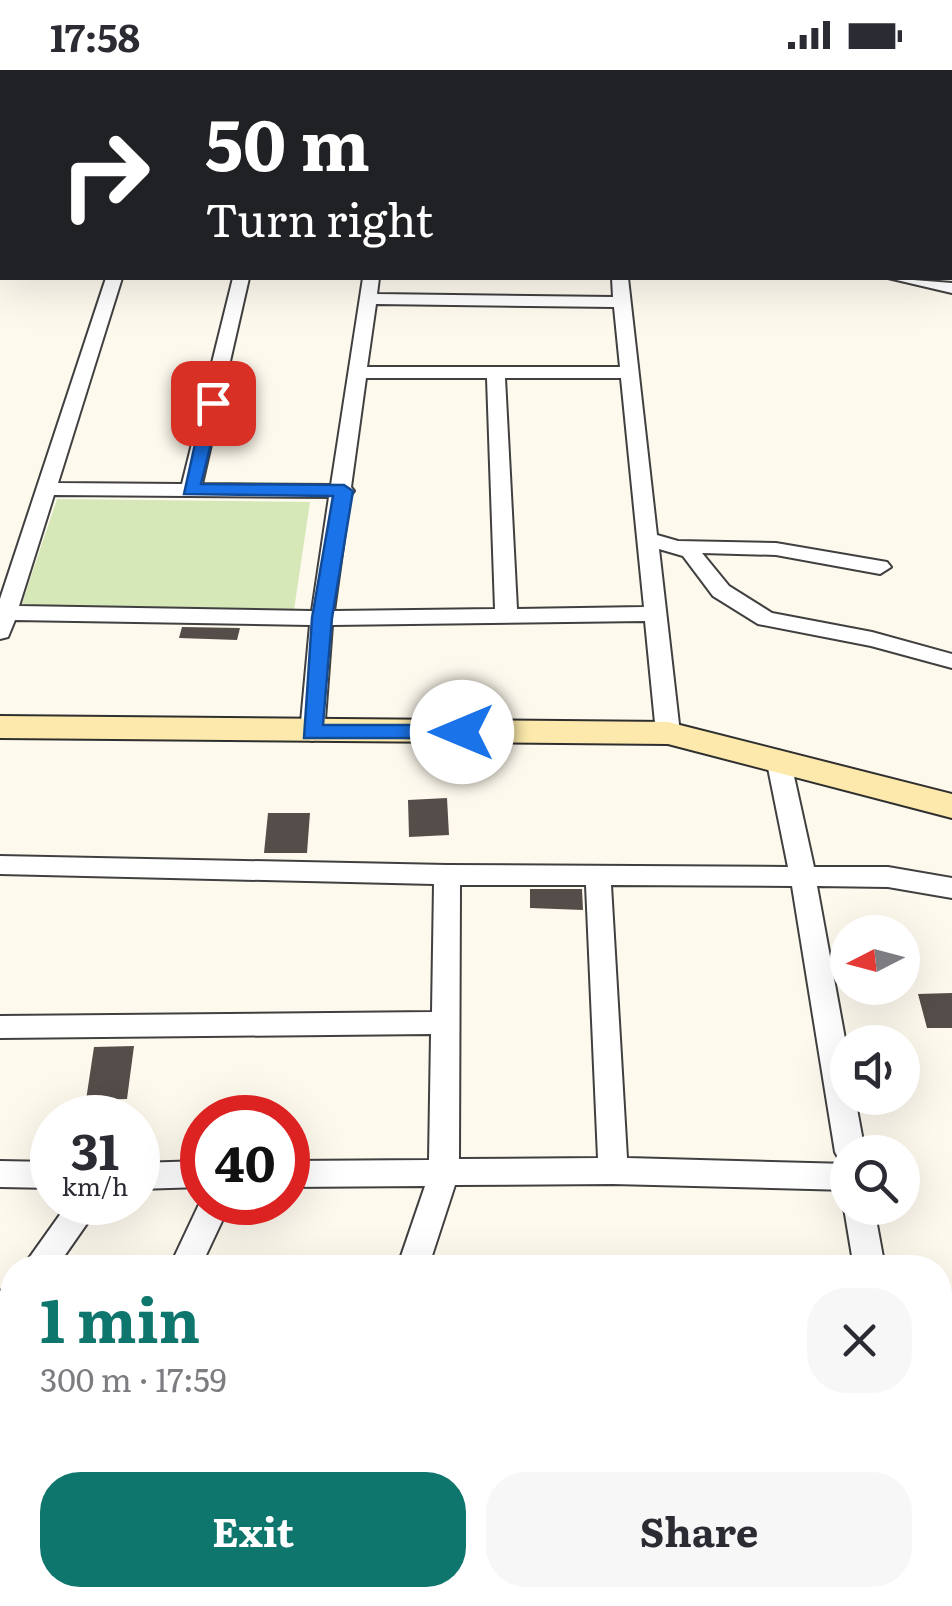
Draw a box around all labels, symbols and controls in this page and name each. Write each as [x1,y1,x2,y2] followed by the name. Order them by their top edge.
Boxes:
[50,7,140,64] text: 17:58
[205,89,370,193] text: 50 m
[40,110,170,240] icon: right
[205,184,433,251] text: Turn right
[171,361,256,446] pin
[186,376,241,431] icon: arrive
[410,680,514,784] position arrow
[830,915,920,1005] north arrow
[830,915,920,1225] map controls
[830,1025,920,1115] button: sound
[180,1095,310,1225] speed limit sign: 40
[71,1111,119,1185] text: 31
[830,1135,920,1225] button: search
[62,1167,128,1204] text: km/h
[40,1272,200,1361] text: 1 min
[807,1288,912,1393] button: close
[40,1354,227,1402] text: 300 m · 17:59
[40,1472,466,1587] button: Exit
[486,1472,912,1587] button: Share

